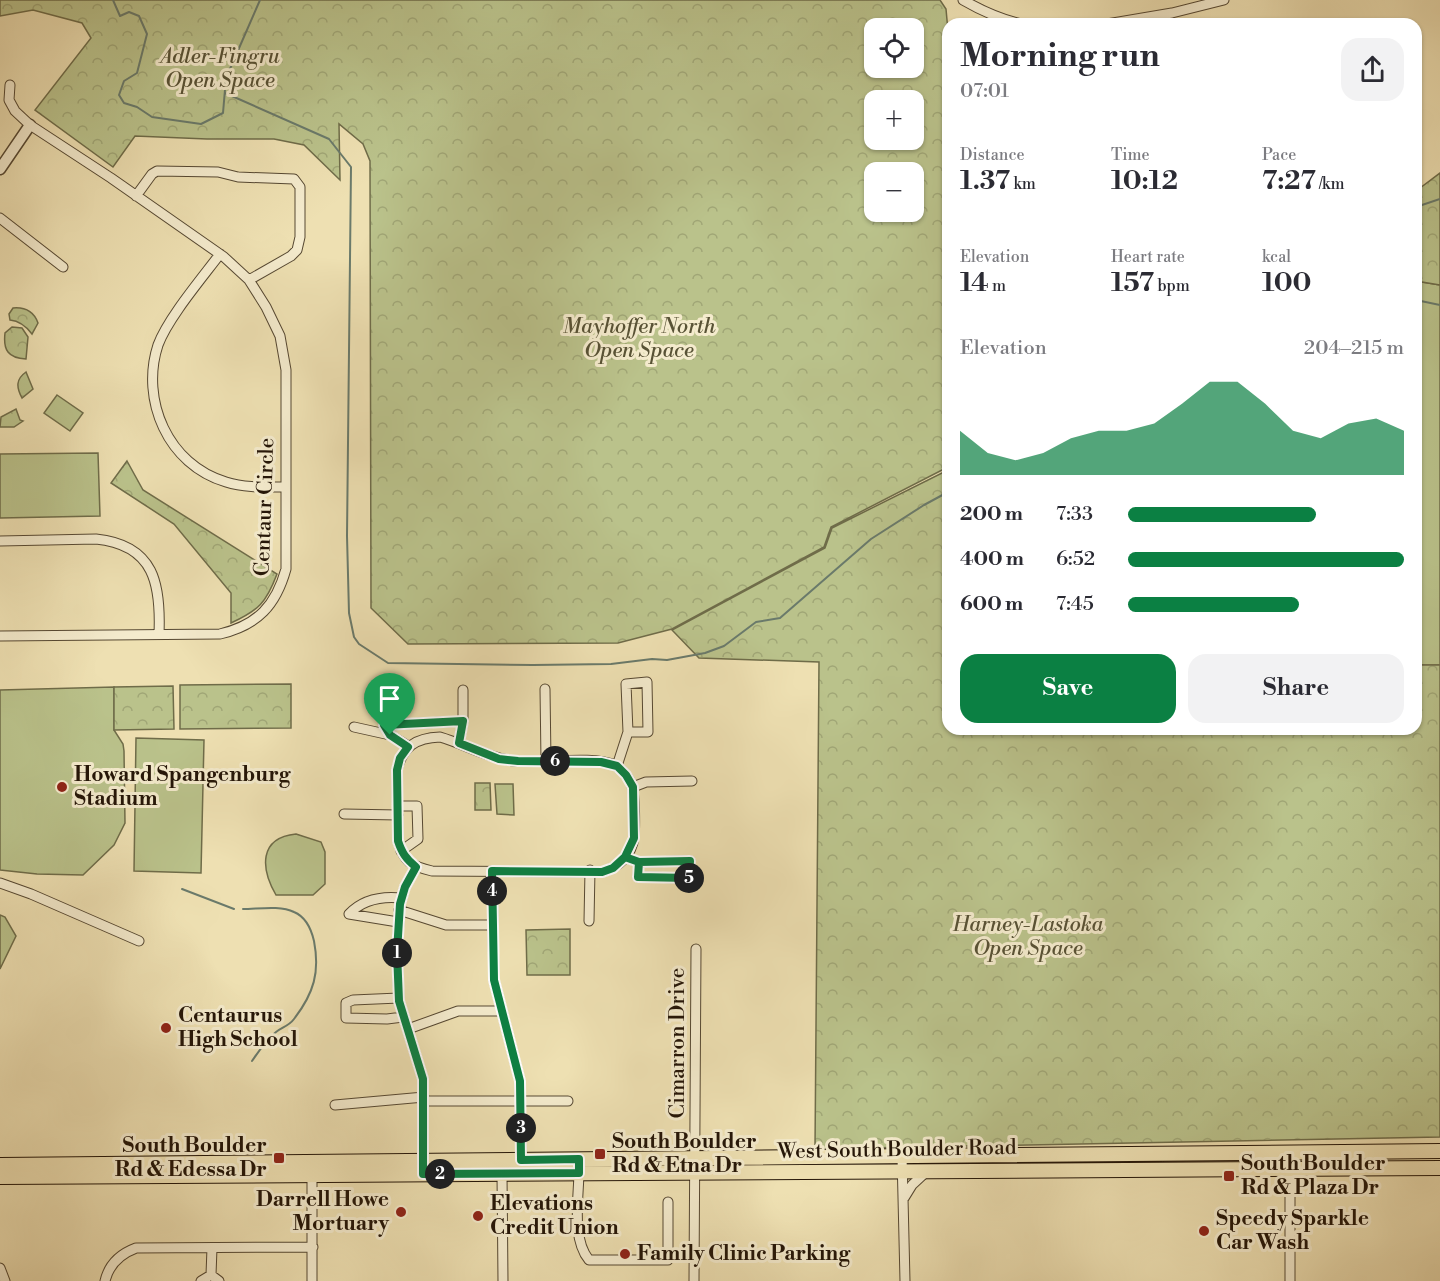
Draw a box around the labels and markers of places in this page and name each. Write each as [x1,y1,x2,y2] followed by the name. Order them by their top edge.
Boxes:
[364,673,415,735] pin
[540,746,570,776] pin: 6
[74,762,292,812] place label: Howard Spangenburg Stadium
[55,780,69,794] marker: Howard Spangenburg Stadium
[674,863,704,893] pin: 5
[477,876,507,906] pin: 4
[382,938,412,968] pin: 1
[178,1003,298,1053] place label: Centaurus High School
[159,1021,173,1035] marker: Centaurus High School
[506,1113,536,1143] pin: 3
[612,1129,757,1179] place label: South Boulder Rd & Etna Dr
[115,1133,267,1183] place label: South Boulder Rd & Edessa Dr
[593,1147,607,1161] marker: South Boulder Rd & Etna Dr
[272,1151,286,1165] marker: South Boulder Rd & Edessa Dr
[1241,1151,1386,1201] place label: South Boulder Rd & Plaza Dr
[425,1159,455,1189] pin: 2
[1222,1169,1236,1183] marker: South Boulder Rd & Plaza Dr
[256,1187,389,1237] place label: Darrell Howe Mortuary
[490,1191,619,1241] place label: Elevations Credit Union
[394,1205,408,1219] marker: Darrell Howe Mortuary
[1216,1206,1369,1256] place label: Speedy Sparkle Car Wash
[471,1209,485,1223] marker: Elevations Credit Union
[1197,1224,1211,1238] marker: Speedy Sparkle Car Wash
[637,1241,851,1267] place label: Family Clinic Parking
[618,1247,632,1261] marker: Family Clinic Parking

